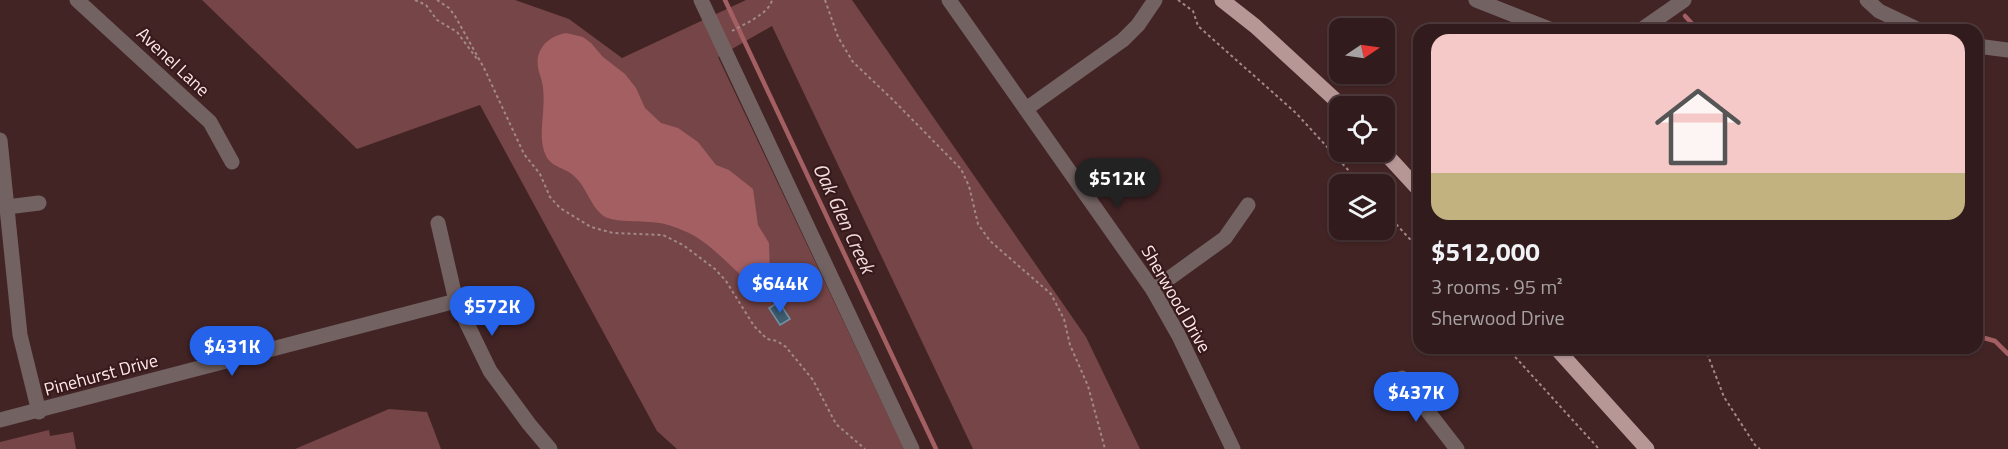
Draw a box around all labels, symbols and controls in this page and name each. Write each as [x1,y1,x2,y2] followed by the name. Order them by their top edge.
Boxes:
[1329,18,1395,84] north arrow
[1329,18,1395,240] map controls
[131,21,216,103] street label: Avenel Lane
[1644,73,1752,181] icon: home
[1329,96,1395,162] button: locate
[805,157,884,280] water label: Oak Glen Creek
[1075,158,1159,209] pin: $512K
[1089,162,1145,193] text: $512K
[1329,174,1395,240] button: layers
[1431,232,1540,271] text: $512,000
[1135,240,1218,358] street label: Sherwood Drive
[738,263,822,314] pin: $644K
[752,267,808,298] text: $644K
[1431,271,1563,302] text: 3 rooms · 95 m²
[450,286,534,337] pin: $572K
[464,290,520,321] text: $572K
[1431,302,1565,333] text: Sherwood Drive
[190,326,274,377] pin: $431K
[204,330,260,361] text: $431K
[41,346,161,403] street label: Pinehurst Drive
[1374,372,1458,423] pin: $437K
[1388,376,1444,407] text: $437K

